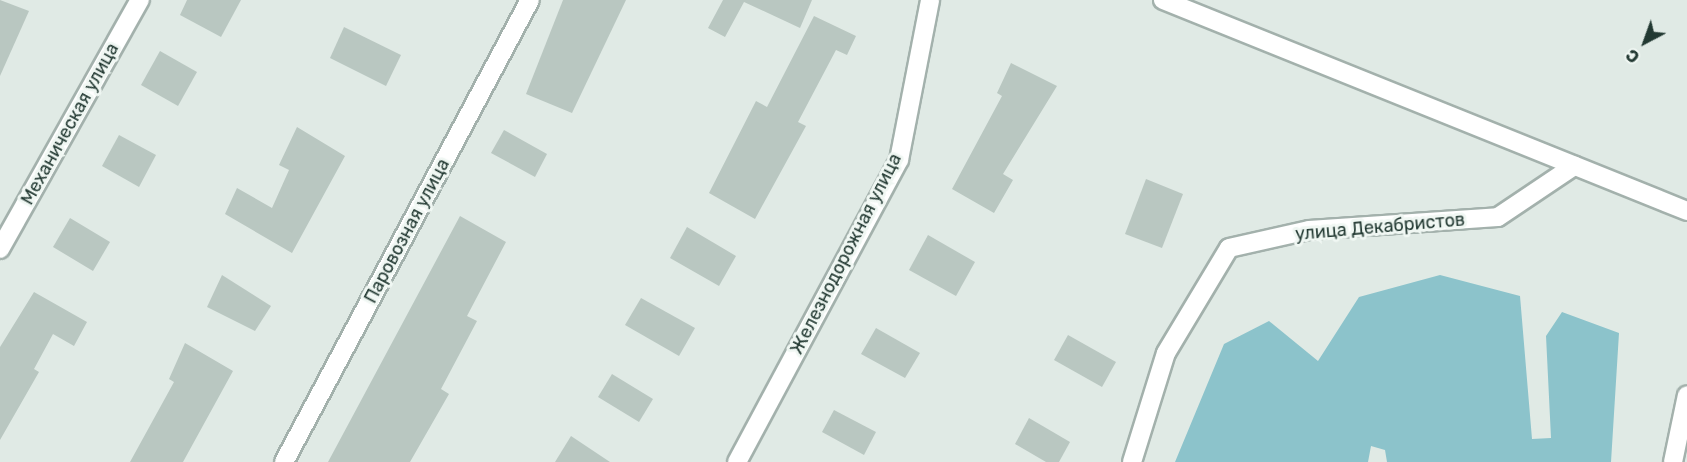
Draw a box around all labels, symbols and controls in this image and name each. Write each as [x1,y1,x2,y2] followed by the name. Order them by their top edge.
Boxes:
[1615,12,1675,72] north arrow
[17,39,123,209] street label: Механическая улица
[1622,45,1643,67] text: С
[786,150,906,358] street label: Железнодорожная улица
[360,155,454,307] street label: Паровозная улица
[1294,209,1466,245] street label: улица Декабристов

